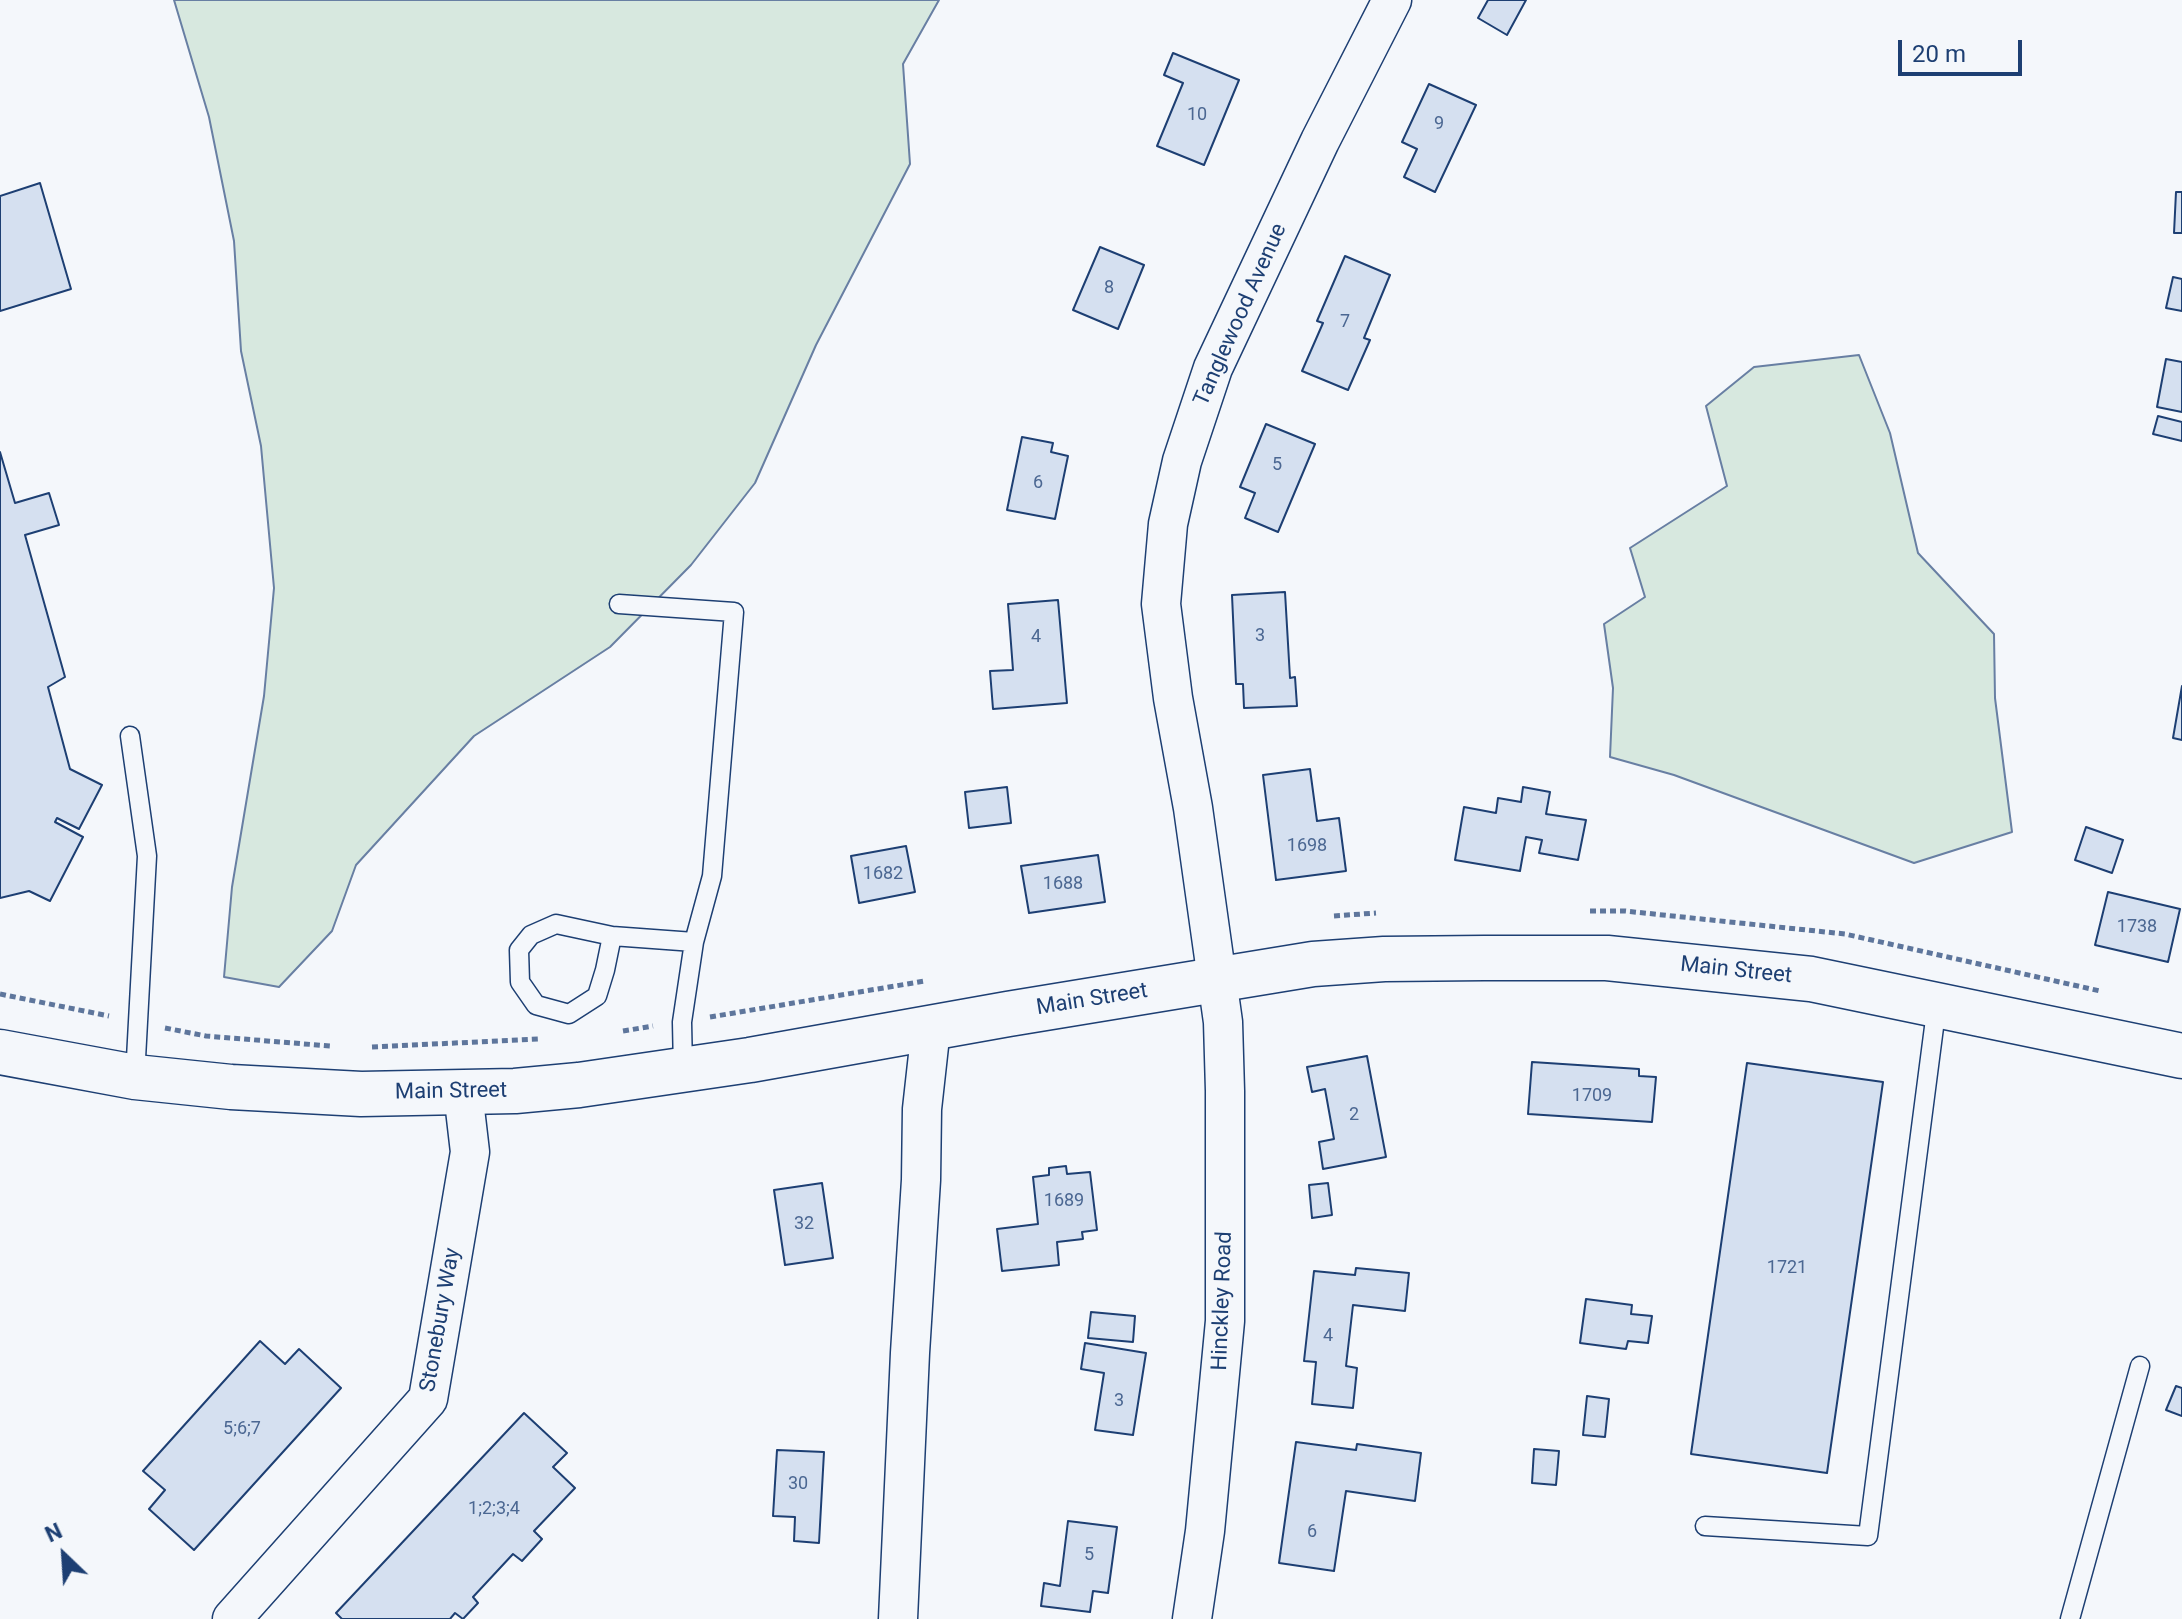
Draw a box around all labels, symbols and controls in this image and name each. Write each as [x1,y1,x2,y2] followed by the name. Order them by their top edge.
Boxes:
[1902,24,2026,74] scale bar
[1912,40,1966,68] text: 20 m
[1187,104,1207,126] house number: 10
[1434,113,1444,135] house number: 9
[1189,220,1293,410] street label: Tanglewood Avenue
[1104,277,1114,299] house number: 8
[1340,311,1350,333] house number: 7
[1272,454,1282,476] house number: 5
[1033,472,1043,494] house number: 6
[1255,625,1265,647] house number: 3
[1031,626,1041,648] house number: 4
[1287,835,1327,857] house number: 1698
[863,863,903,885] house number: 1682
[1043,873,1083,895] house number: 1688
[2117,916,2157,938] house number: 1738
[1679,952,1793,990] street label: Main Street
[1035,978,1149,1022] street label: Main Street
[395,1078,507,1106] street label: Main Street
[1572,1085,1612,1107] house number: 1709
[1349,1104,1359,1126] house number: 2
[1044,1190,1084,1212] house number: 1689
[794,1213,814,1235] house number: 32
[1207,1231,1239,1371] street label: Hinckley Road
[415,1246,467,1394] street label: Stonebury Way
[1767,1257,1807,1279] house number: 1721
[1323,1325,1333,1347] house number: 4
[1114,1390,1124,1412] house number: 3
[223,1418,261,1440] house number: 5;6;7
[788,1473,808,1495] house number: 30
[468,1498,520,1520] house number: 1;2;3;4
[24,1515,104,1595] north arrow
[41,1518,66,1547] text: N
[1307,1521,1317,1543] house number: 6
[1084,1544,1094,1566] house number: 5

